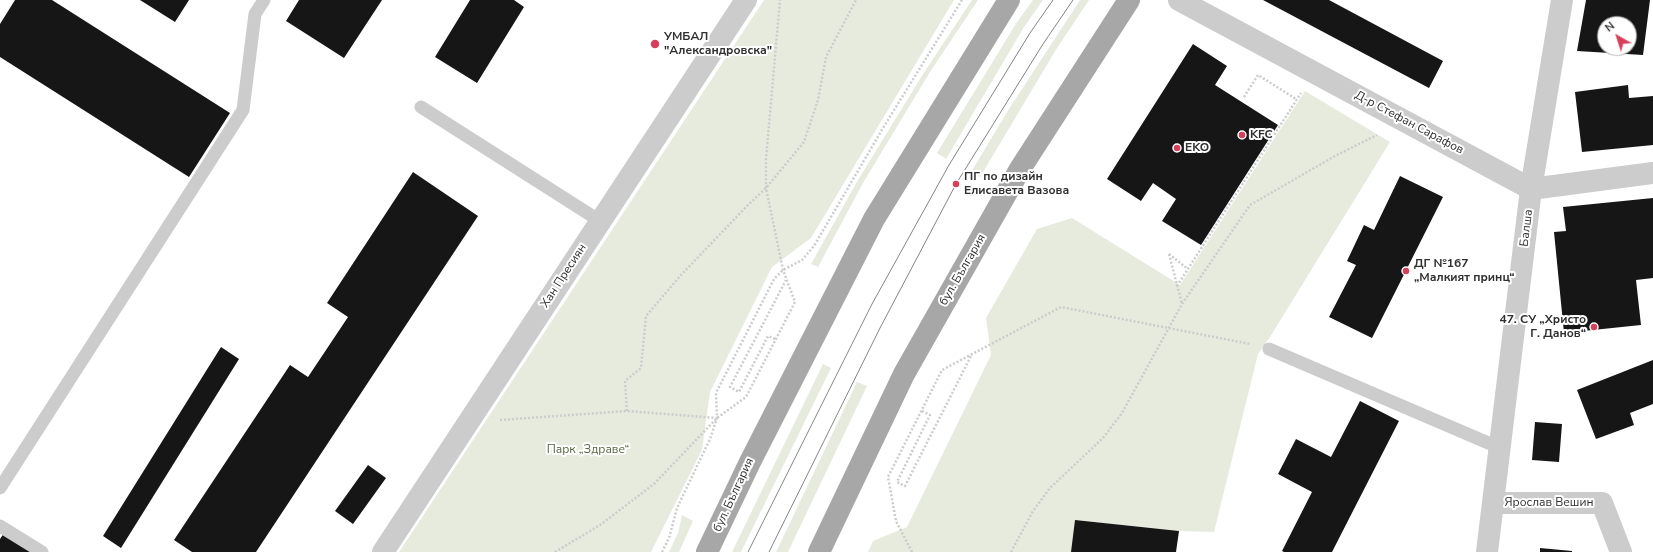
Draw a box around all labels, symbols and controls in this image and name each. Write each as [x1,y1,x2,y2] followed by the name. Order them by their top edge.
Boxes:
[1597,16,1637,56] north arrow
[1602,19,1618,35] text: N
[664,30,772,58] place label: УМБАЛ "Александровска"
[649,38,661,50] marker: УМБАЛ "Александровска"
[1352,88,1466,158] street label: Д-р Стефан Сарафов
[1250,128,1273,142] place label: KFC
[1237,130,1247,140] marker: KFC
[1185,141,1209,155] place label: EKO
[1172,143,1182,153] marker: EKO
[964,170,1069,198] place label: ПГ по дизайн Елисавета Вазова
[951,179,961,189] marker: ПГ по дизайн Елисавета Вазова
[1518,209,1536,247] street label: Балша
[937,232,989,308] street label: бул. България
[538,241,590,311] street label: Хан Пресиян
[1414,257,1515,285] place label: ДГ №167 „Малкият принц“
[1401,266,1411,276] marker: ДГ №167 „Малкият принц“
[1499,313,1586,341] place label: 47. СУ „Христо Г. Данов“
[1589,322,1599,332] marker: 47. СУ „Христо Г. Данов“
[547,443,629,457] park label: Парк „Здраве“
[711,456,757,534] street label: бул. България
[1505,496,1593,510] street label: Ярослав Вешин

